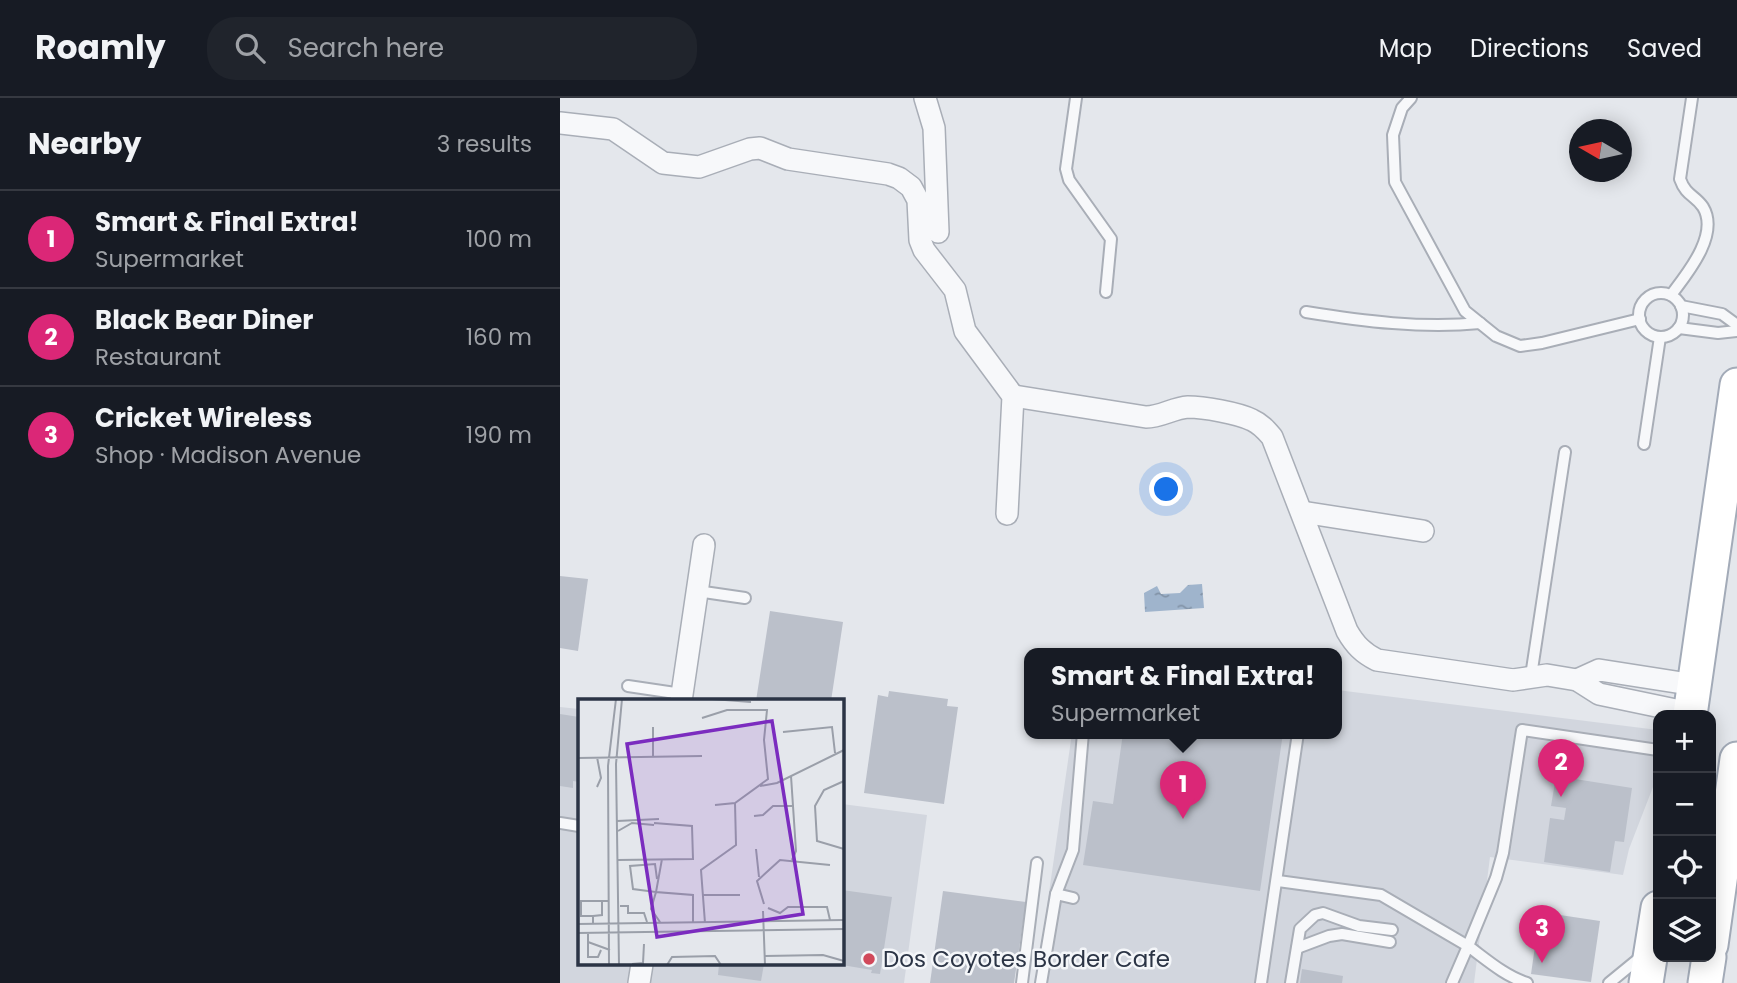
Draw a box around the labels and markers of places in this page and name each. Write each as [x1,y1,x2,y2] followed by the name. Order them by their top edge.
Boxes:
[1538,739,1584,797] pin: 2
[1160,761,1206,819] pin: 1
[1519,905,1565,963] pin: 3
[883,943,1170,975] place label: Dos Coyotes Border Cafe
[861,951,877,967] marker: Dos Coyotes Border Cafe

